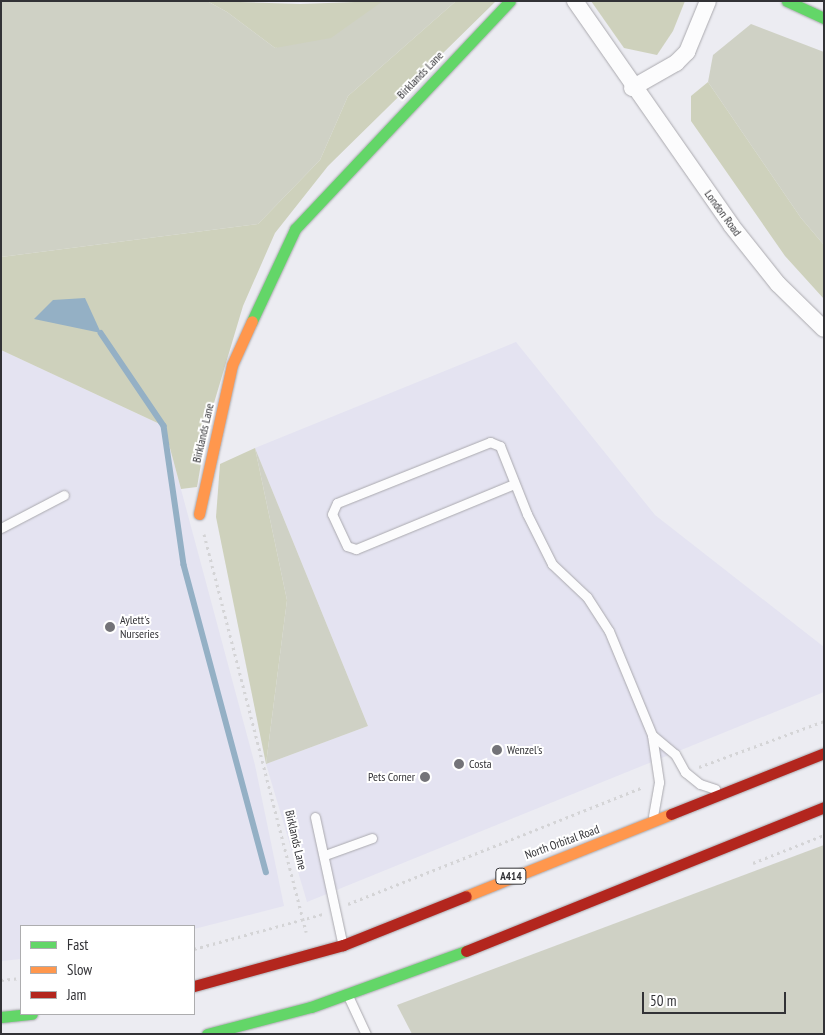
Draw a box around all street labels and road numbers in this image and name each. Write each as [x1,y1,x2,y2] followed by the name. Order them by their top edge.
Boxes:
[394,48,446,102] street label: Birklands Lane
[701,187,745,239] street label: London Road
[189,402,217,464] street label: Birklands Lane
[282,809,310,871] street label: Birklands Lane
[523,822,601,862] street label: North Orbital Road
[495,868,527,884] road number: A414

